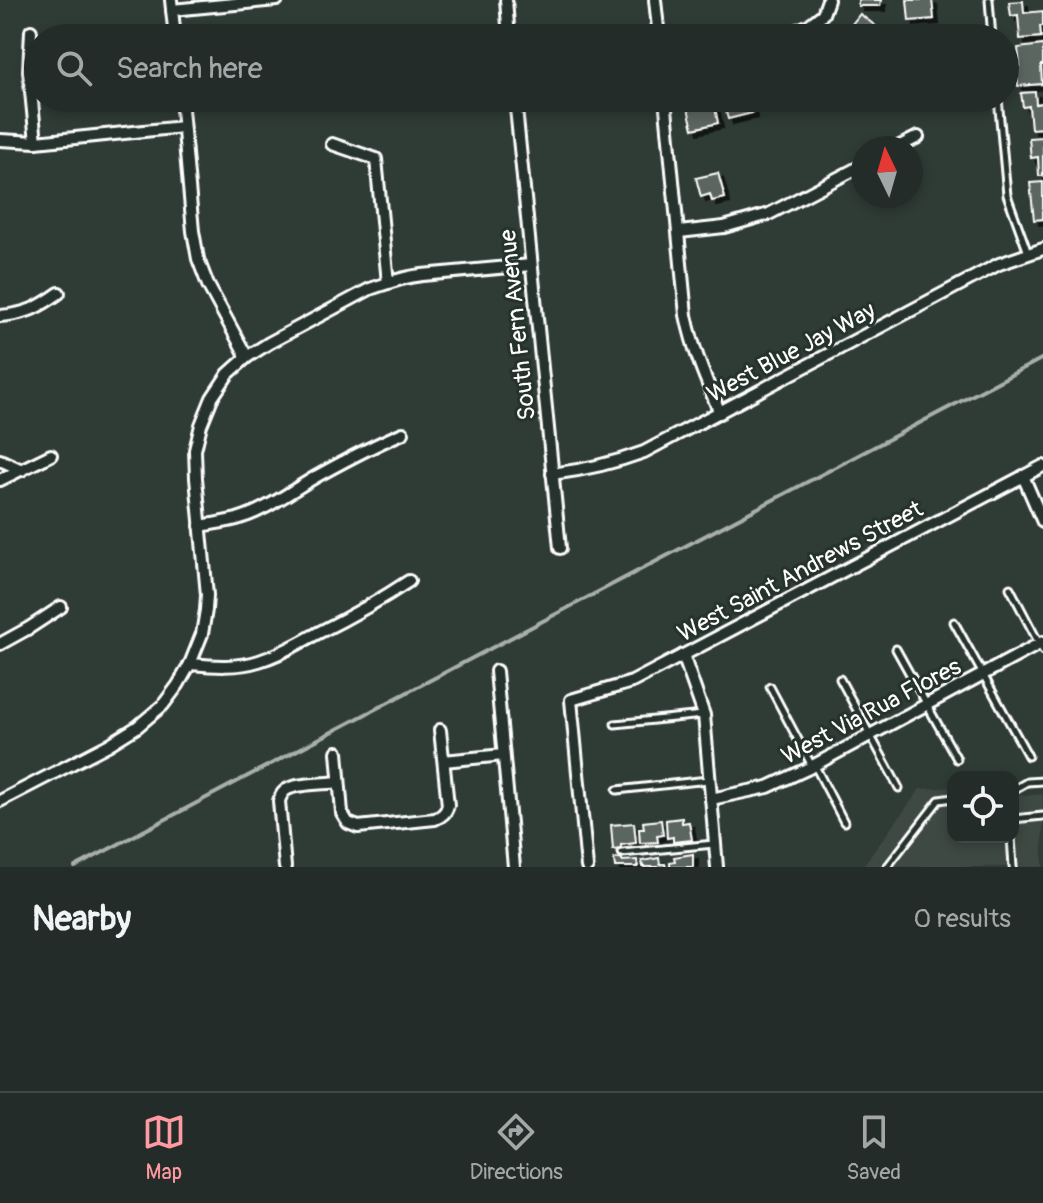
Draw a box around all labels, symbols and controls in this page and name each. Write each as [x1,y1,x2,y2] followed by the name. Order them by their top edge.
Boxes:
[24,24,1019,112] search box
[52,46,96,90] icon: search
[116,50,263,87] text: Search here
[851,136,923,208] north arrow
[493,228,542,422] street label: South Fern Avenue
[702,296,880,409] street label: West Blue Jay Way
[673,494,928,648] street label: West Saint Andrews Street
[777,652,966,771] street label: West Via Rua Flores
[947,771,1019,843] map controls
[947,771,1019,843] button: locate
[32,898,131,941] text: Nearby
[914,903,1011,935] text: 0 results
[142,1110,186,1186] tab: Map
[470,1110,563,1186] tab: Directions
[847,1110,901,1186] tab: Saved

